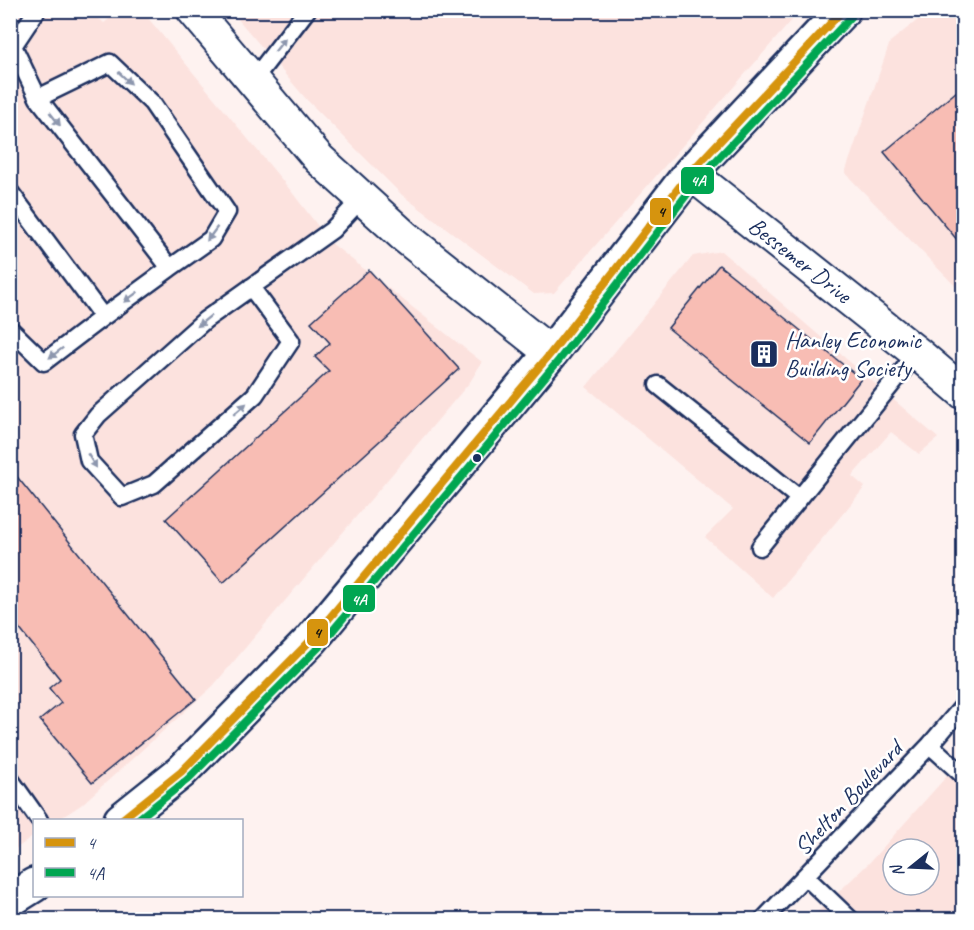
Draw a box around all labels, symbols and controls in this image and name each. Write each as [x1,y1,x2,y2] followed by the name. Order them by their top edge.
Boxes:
[274,37,286,52] one-way arrow
[118,71,133,85] one-way arrow
[48,111,60,126] one-way arrow
[680,166,715,195] line badge: 4A
[690,171,708,191] text: 4A
[649,197,672,226] line badge: 4
[657,202,666,222] text: 4
[742,210,859,311] street label: Bessemer Drive
[207,226,219,241] one-way arrow
[123,291,139,303] one-way arrow
[196,315,212,328] one-way arrow
[785,325,923,383] place label: Hanley Economic Building Society
[748,338,780,370] building icon: Hanley Economic Building Society
[48,347,64,359] one-way arrow
[232,402,247,416] one-way arrow
[471,452,483,464] unlabelled marker
[87,453,98,469] one-way arrow
[342,584,376,613] line badge: 4A
[351,590,369,610] text: 4A
[306,618,329,647] line badge: 4
[313,623,322,643] text: 4
[787,732,911,862] street label: Shelton Boulevard
[33,819,243,897] legend
[87,832,97,854] text: 4
[881,837,941,897] north arrow
[886,861,909,879] text: N
[87,862,105,884] text: 4A

